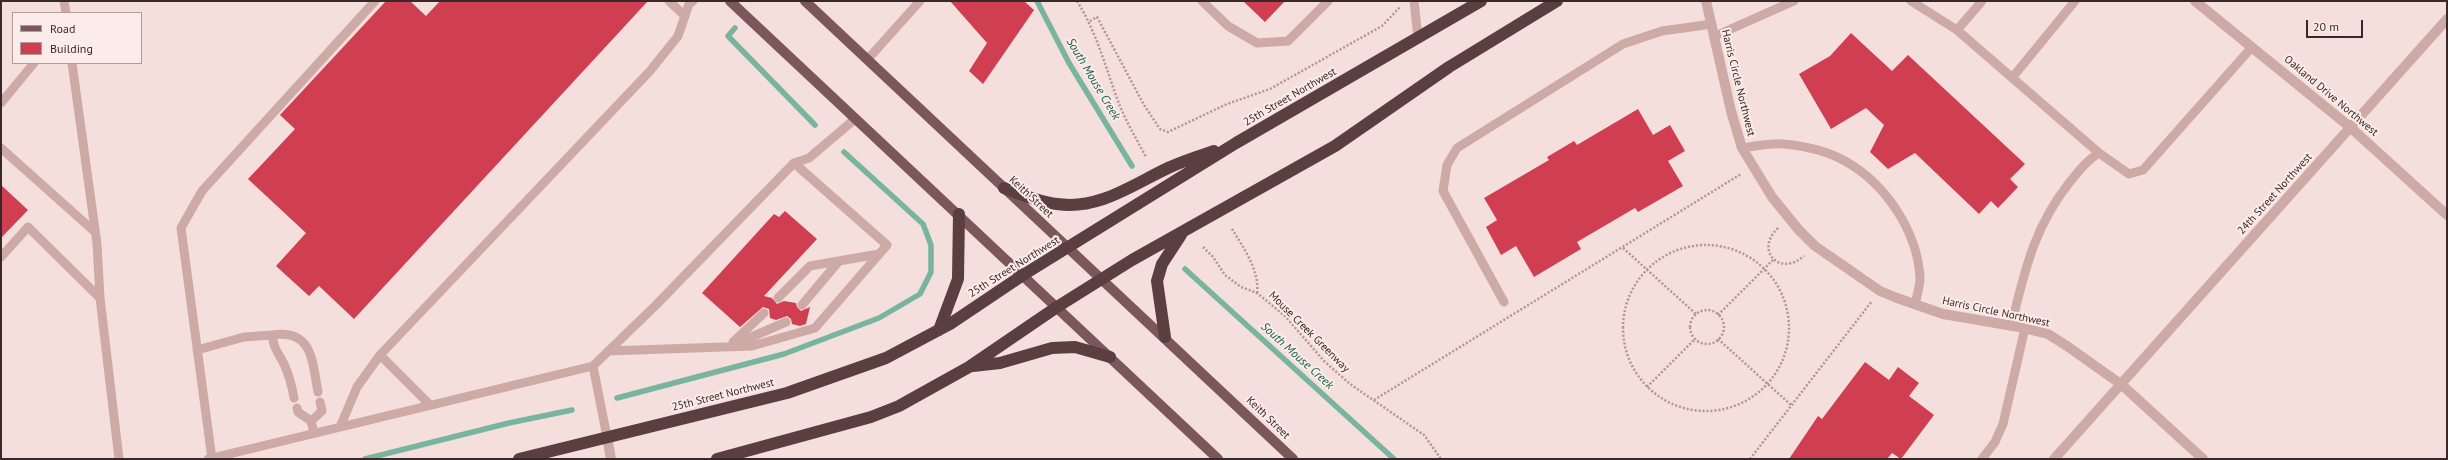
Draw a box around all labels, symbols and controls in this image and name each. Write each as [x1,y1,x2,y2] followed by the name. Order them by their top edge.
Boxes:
[12,12,142,64] legend
[2308,12,2365,38] scale bar
[2313,19,2339,34] text: 20 m
[50,21,75,36] text: Road
[1718,28,1758,138] street label: Harris Circle Northwest
[1063,36,1123,122] water label: South Mouse Creek
[50,41,93,56] text: Building
[2281,53,2381,139] street label: Oakland Drive Northwest
[1241,65,1339,129] street label: 25th Street Northwest
[2235,151,2315,237] street label: 24th Street Northwest
[1006,173,1056,221] street label: Keith Street
[966,234,1062,300] street label: 25th Street Northwest
[1266,289,1352,375] street label: Mouse Creek Greenway
[1941,294,2051,330] street label: Harris Circle Northwest
[1258,320,1336,392] water label: South Mouse Creek
[671,376,775,414] street label: 25th Street Northwest
[1243,394,1293,442] street label: Keith Street

